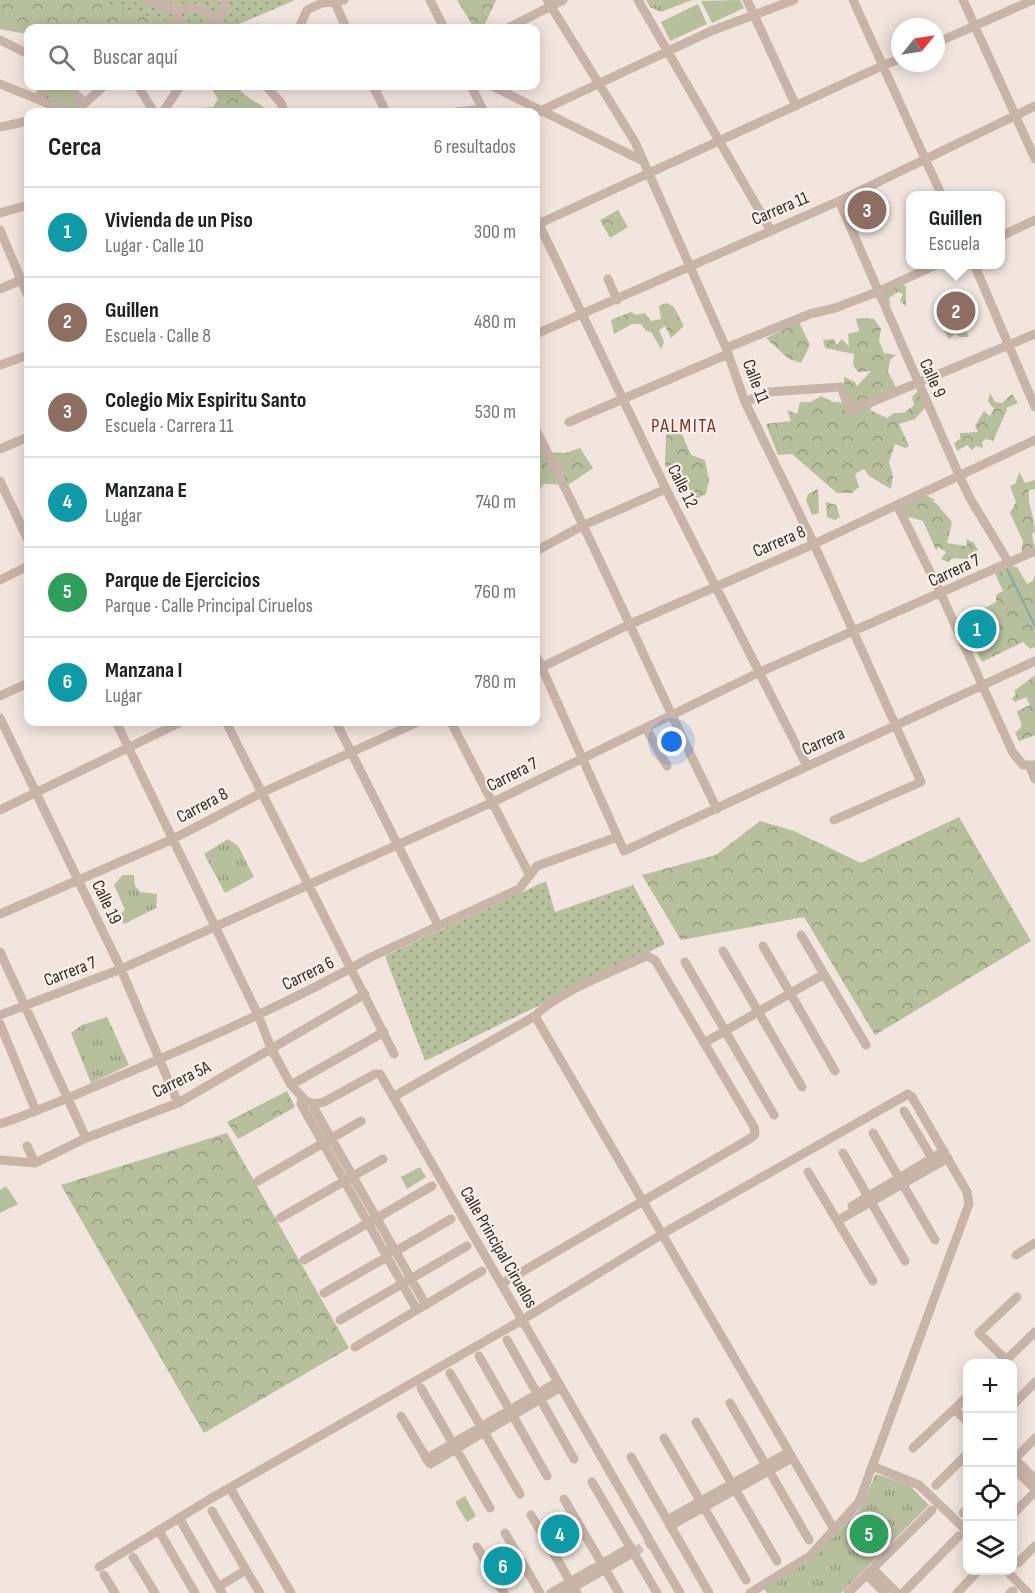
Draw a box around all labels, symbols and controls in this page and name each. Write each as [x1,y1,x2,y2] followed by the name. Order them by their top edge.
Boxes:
[891,18,945,72] north arrow
[24,24,540,90] search box
[45,41,78,74] icon: search
[93,44,178,71] text: Buscar aquí
[48,132,101,163] text: Cerca
[434,135,516,159] text: 6 resultados
[749,187,813,230] street label: Carrera 11
[848,188,886,232] pin: 3
[906,191,1005,269] popup
[929,205,982,232] text: Guillen
[105,207,253,234] text: Vivienda de un Piso
[64,220,71,244] text: 1
[474,220,516,244] text: 300 m
[929,232,980,256] text: Escuela
[105,234,204,258] text: Lugar · Calle 10
[936,288,976,334] pin: 2
[105,297,159,324] text: Guillen
[63,310,72,334] text: 2
[474,310,516,334] text: 480 m
[105,324,211,348] text: Escuela · Calle 8
[915,356,950,401] street label: Calle 9
[738,357,774,406] street label: Calle 11
[105,387,306,414] text: Colegio Mix Espiritu Santo
[63,400,72,424] text: 3
[475,400,516,424] text: 530 m
[105,414,233,438] text: Escuela · Carrera 11
[651,414,717,438] district label: PALMITA
[663,461,702,512] street label: Calle 12
[105,477,187,504] text: Manzana E
[63,490,72,514] text: 4
[476,490,516,514] text: 740 m
[105,504,142,528] text: Lugar
[750,521,809,562] street label: Carrera 8
[925,549,984,591] street label: Carrera 7
[105,567,260,594] text: Parque de Ejercicios
[63,580,72,604] text: 5
[474,580,516,604] text: 760 m
[105,594,313,618] text: Parque · Calle Principal Ciruelos
[958,606,996,652] pin: 1
[105,657,182,684] text: Manzana I
[63,670,72,694] text: 6
[474,670,516,694] text: 780 m
[105,684,142,708] text: Lugar
[799,723,848,760] street label: Carrera
[657,727,686,756] your location
[483,752,542,796] street label: Carrera 7
[173,783,232,828] street label: Carrera 8
[87,877,126,928] street label: Calle 19
[41,952,100,991] street label: Carrera 7
[279,952,338,995] street label: Carrera 6
[149,1056,214,1103] street label: Carrera 5A
[455,1183,542,1312] street label: Calle Principal Ciruelos
[963,1359,1017,1575] map controls
[963,1359,1017,1413] button: +
[963,1413,1017,1467] button: −
[963,1467,1017,1521] button: locate
[540,1512,580,1556] pin: 4
[850,1512,888,1556] pin: 5
[963,1521,1017,1575] button: layers
[484,1544,522,1588] pin: 6

